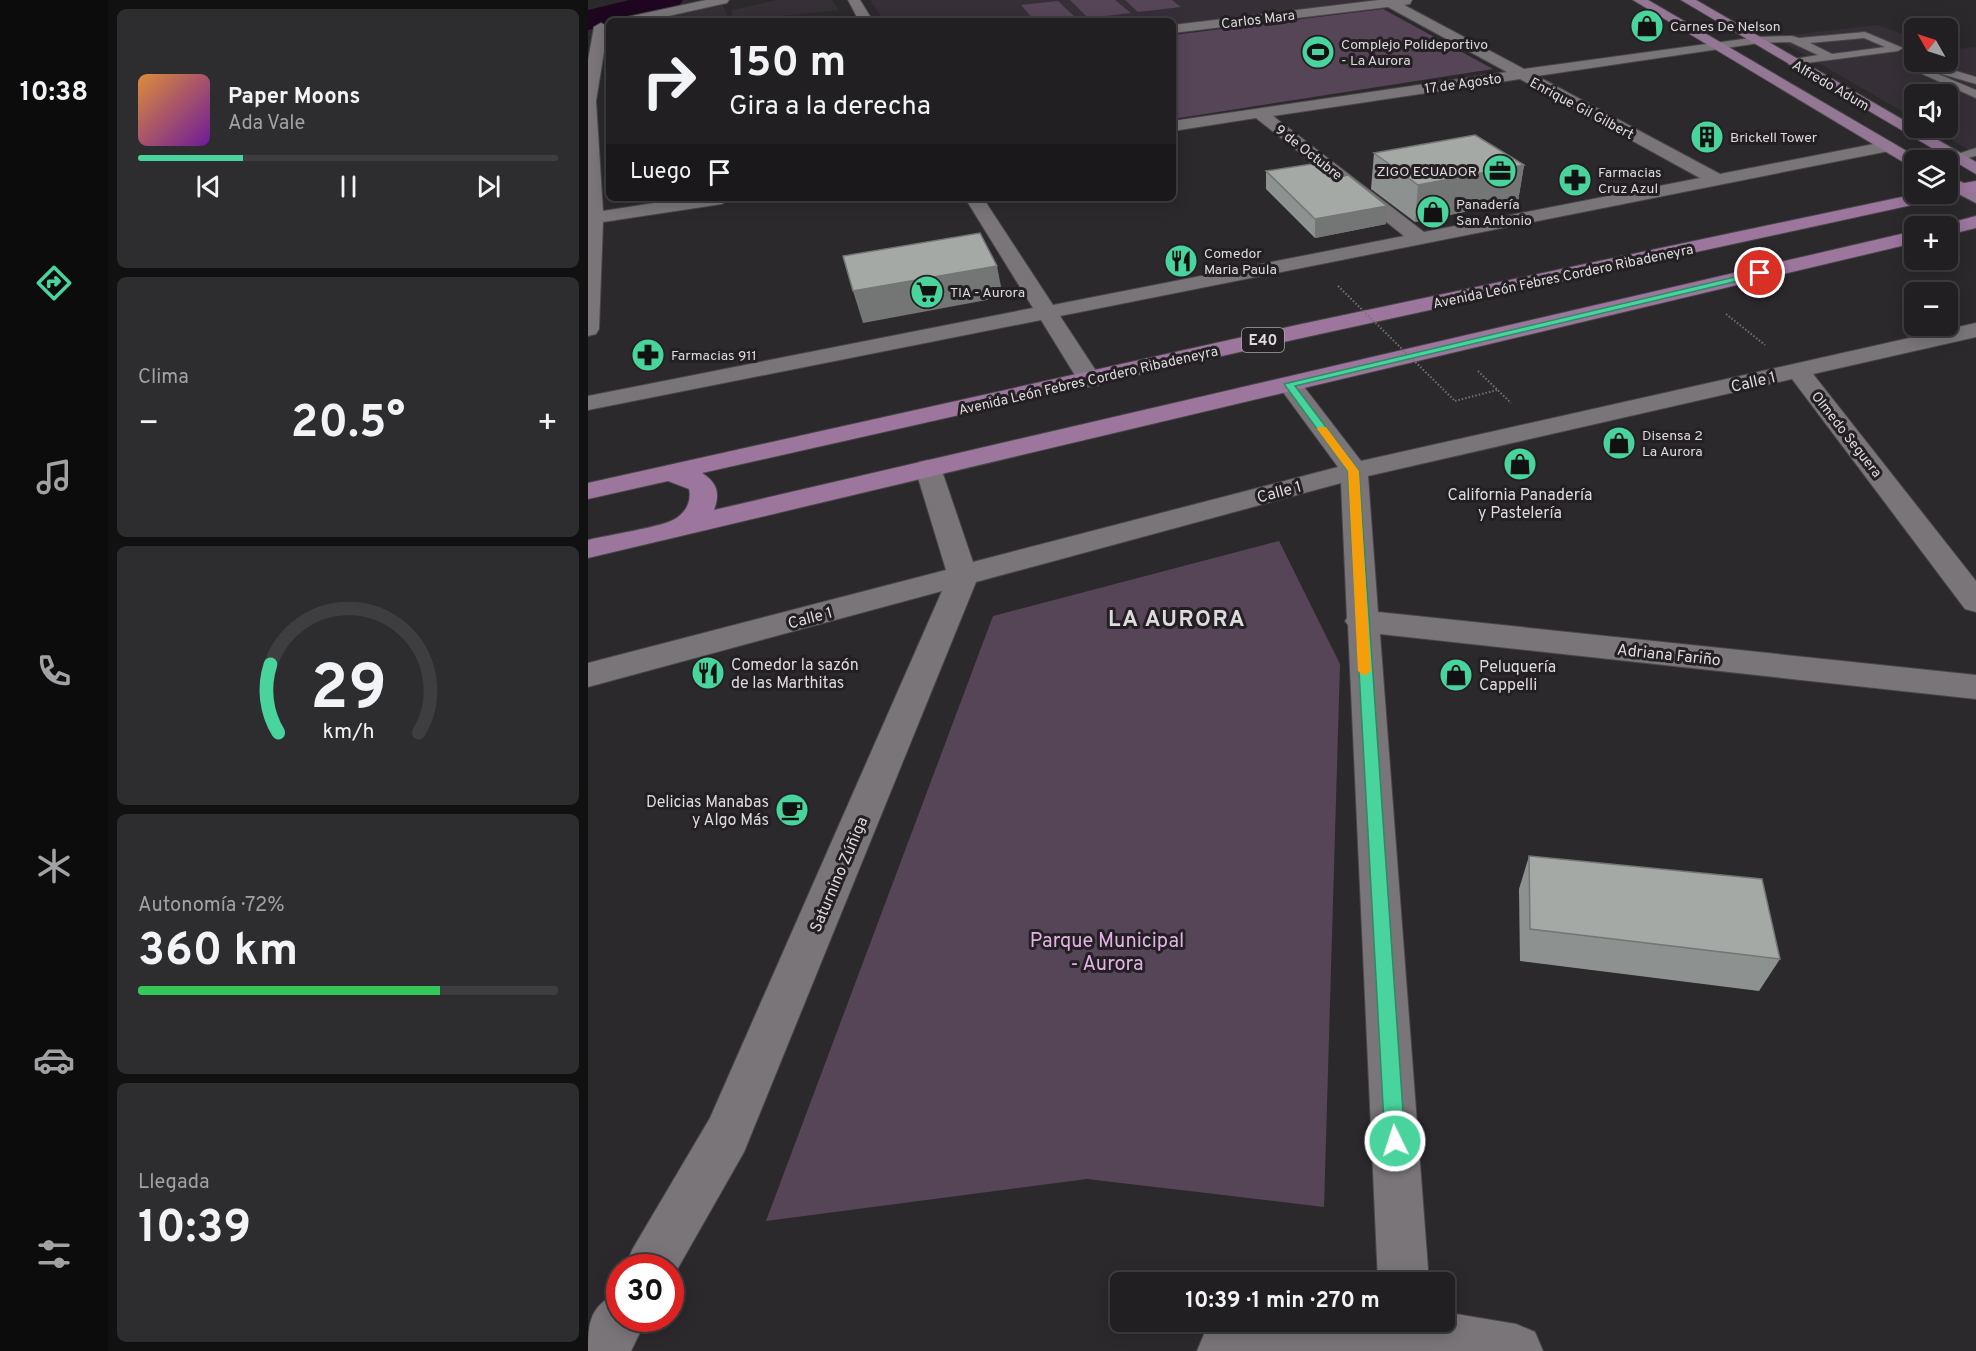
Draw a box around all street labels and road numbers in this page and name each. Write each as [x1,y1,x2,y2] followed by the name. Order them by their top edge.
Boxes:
[1220,8,1296,33] street label: Carlos Mara
[1789,57,1872,115] street label: Alfredo Adum
[1424,71,1503,98] street label: 17 de Agosto
[1526,75,1636,144] street label: Enrique Gil Gilbert
[1271,122,1345,185] street label: 9 de Octubre
[1432,242,1695,313] street label: Avenida León Febres Cordero Ribadeneyra
[1242,328,1284,352] road number: E40
[957,343,1220,420] street label: Avenida León Febres Cordero Ribadeneyra
[1729,368,1778,398] street label: Calle 1
[1807,389,1885,481] street label: Olmedo Seguera
[1255,477,1304,508] street label: Calle 1
[786,603,835,634] street label: Calle 1
[1616,641,1722,671] street label: Adriana Fariño
[806,814,873,936] street label: Saturnino Zúñiga

